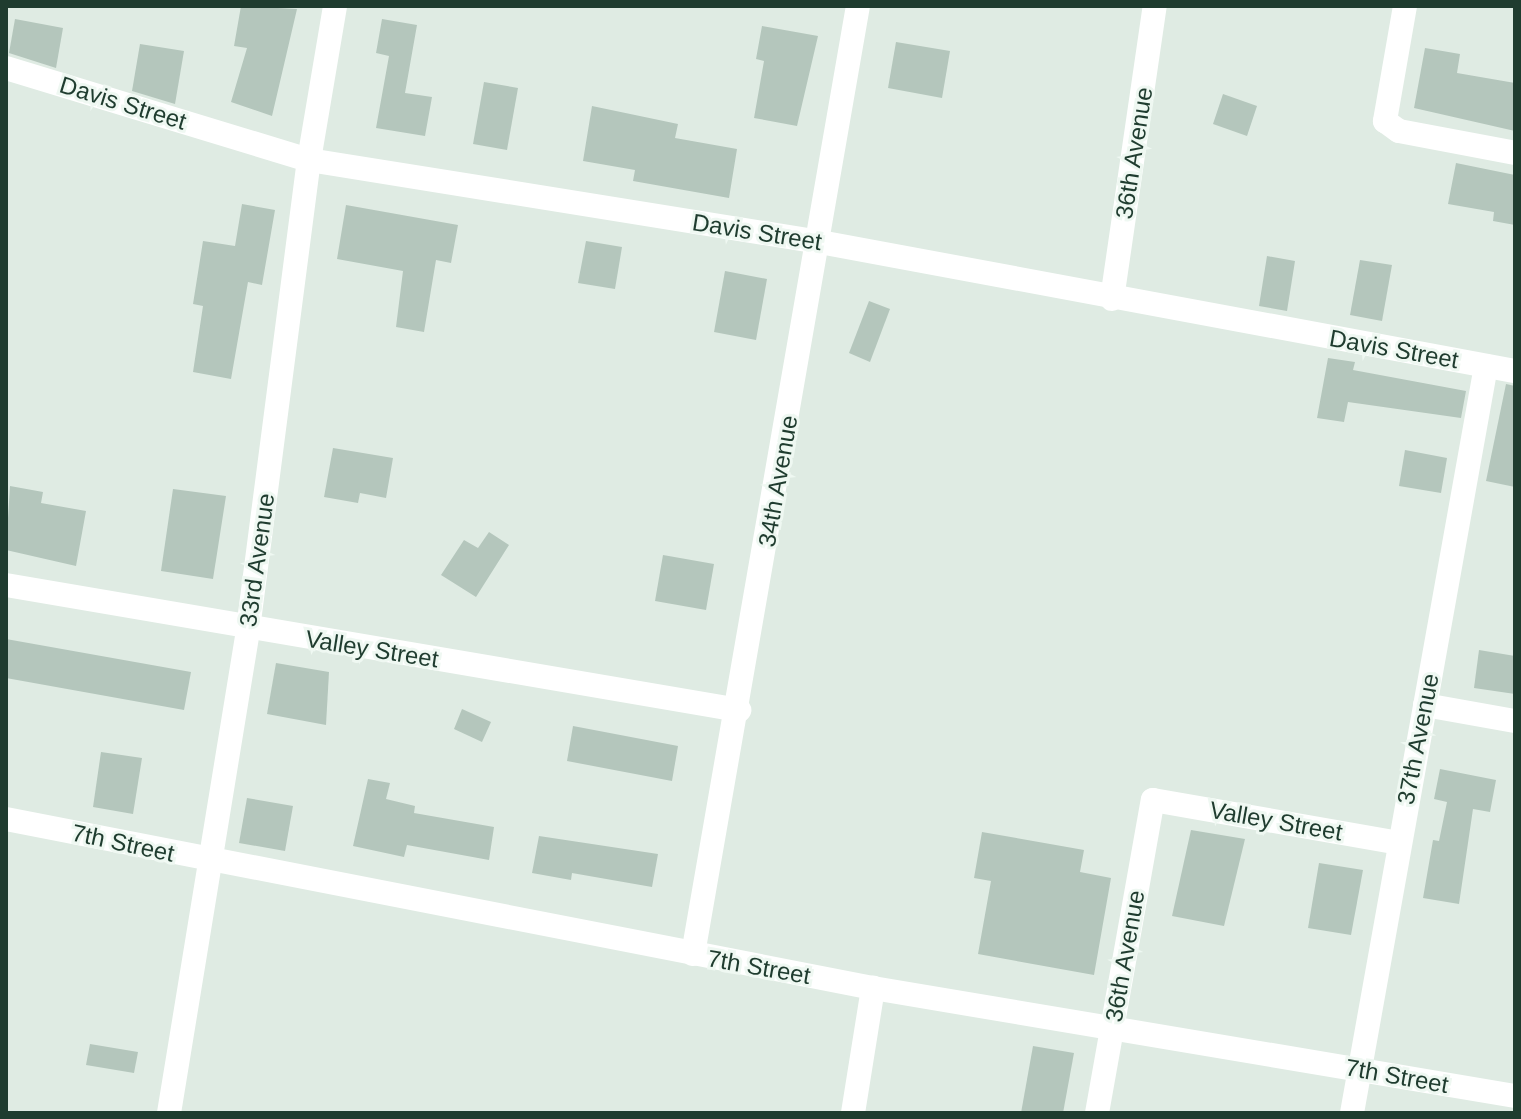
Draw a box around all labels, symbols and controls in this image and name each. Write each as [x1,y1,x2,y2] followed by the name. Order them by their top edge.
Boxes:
[56,70,190,136] street label: Davis Street
[1109,84,1159,222] street label: 36th Avenue
[690,208,824,256] street label: Davis Street
[1327,323,1461,375] street label: Davis Street
[752,412,804,550] street label: 34th Avenue
[233,491,281,629] street label: 33rd Avenue
[303,624,441,674] street label: Valley Street
[1391,670,1445,808] street label: 37th Avenue
[1207,795,1345,847] street label: Valley Street
[69,818,177,868] street label: 7th Street
[1099,887,1151,1025] street label: 36th Avenue
[705,944,813,990] street label: 7th Street
[1343,1053,1451,1099] street label: 7th Street

